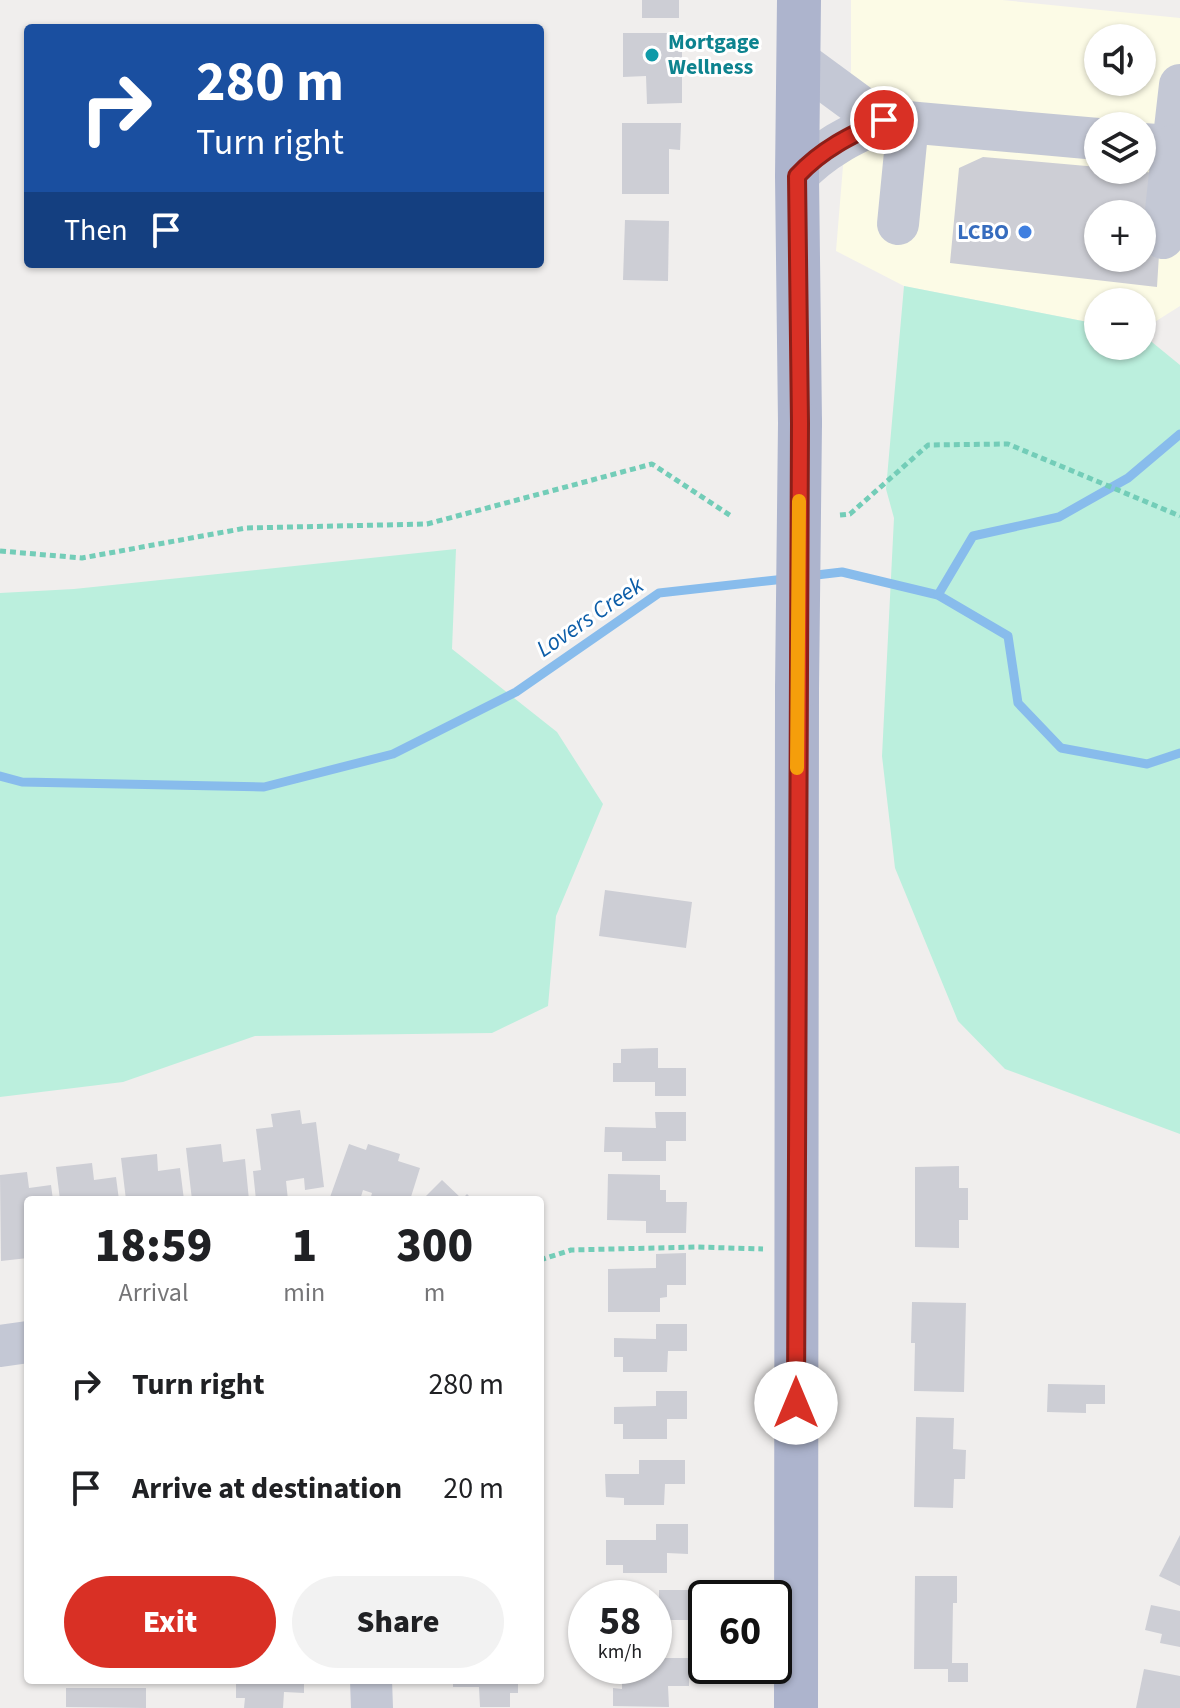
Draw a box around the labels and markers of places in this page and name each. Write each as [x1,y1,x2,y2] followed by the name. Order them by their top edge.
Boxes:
[668,26,760,83] place label: Mortgage Wellness
[643,46,661,64] marker: Mortgage Wellness
[850,86,918,154] pin
[957,216,1009,248] place label: LCBO
[1016,223,1034,241] marker: LCBO

